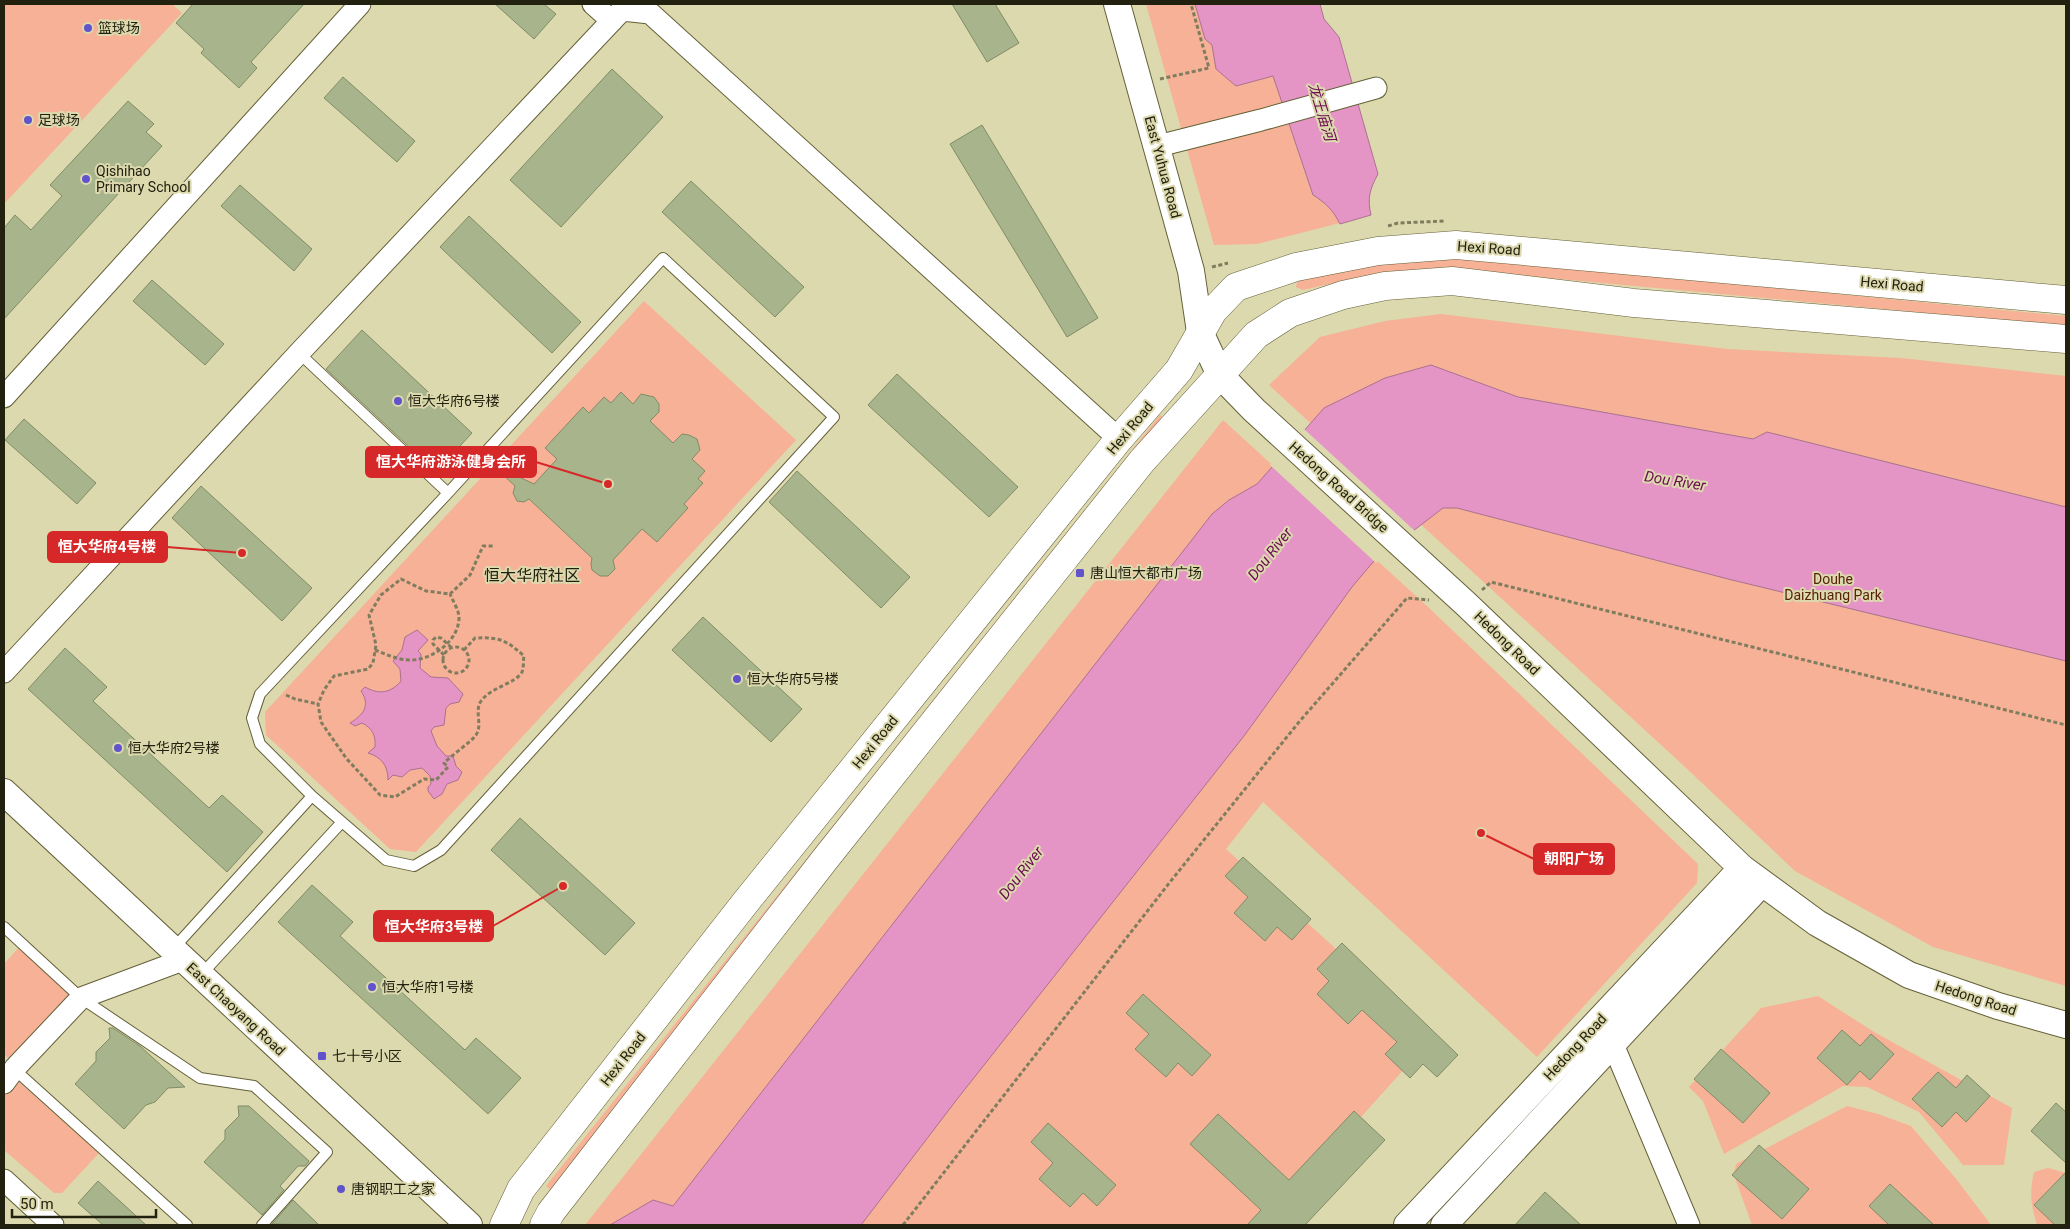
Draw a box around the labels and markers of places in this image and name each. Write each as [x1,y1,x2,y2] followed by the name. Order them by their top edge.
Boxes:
[98,20,140,36] place label: 篮球场
[82,22,94,34] marker: 篮球场
[38,112,80,128] place label: 足球场
[22,114,34,126] marker: 足球场
[96,163,191,195] place label: Qishihao Primary School
[80,173,92,185] marker: Qishihao Primary School
[408,393,500,409] place label: 恒大华府6号楼
[392,395,404,407] marker: 恒大华府6号楼
[366,447,536,477] callout: 恒大华府游泳健身会所
[48,532,167,562] callout: 恒大华府4号楼
[1090,565,1202,581] place label: 唐山恒大都市广场
[1074,567,1086,579] marker: 唐山恒大都市广场
[747,671,839,687] place label: 恒大华府5号楼
[731,673,743,685] marker: 恒大华府5号楼
[128,740,220,756] place label: 恒大华府2号楼
[112,742,124,754] marker: 恒大华府2号楼
[1534,844,1614,874] callout: 朝阳广场
[374,911,493,941] callout: 恒大华府3号楼
[382,979,474,995] place label: 恒大华府1号楼
[366,981,378,993] marker: 恒大华府1号楼
[332,1048,402,1064] place label: 七十号小区
[316,1050,328,1062] marker: 七十号小区
[351,1181,435,1197] place label: 唐钢职工之家
[335,1183,347,1195] marker: 唐钢职工之家

